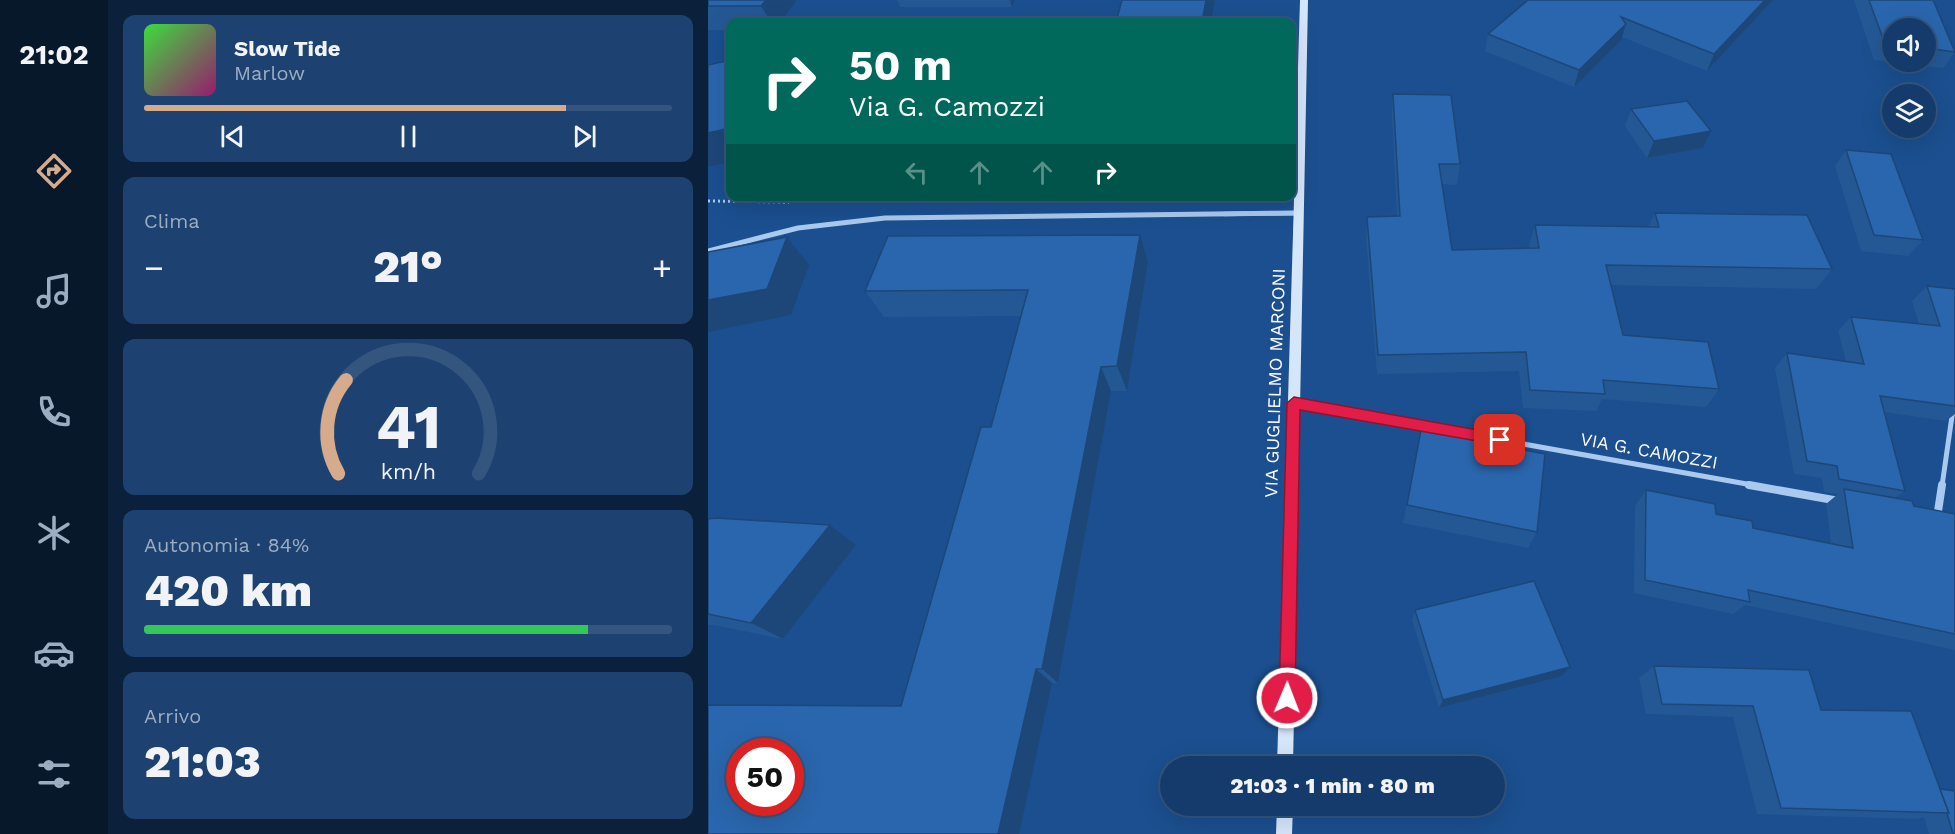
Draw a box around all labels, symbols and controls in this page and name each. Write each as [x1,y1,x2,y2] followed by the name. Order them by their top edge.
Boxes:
[1882,18,1936,138] map controls
[1882,18,1936,72] button: sound
[234,36,341,61] text: Slow Tide
[19,39,89,71] text: 21:02
[849,41,952,90] text: 50 m
[750,42,828,120] icon: right
[234,61,305,85] text: Marlow
[1882,84,1936,138] button: layers
[849,91,1045,123] text: Via G. Camozzi
[216,120,249,153] icon: previous
[392,120,425,153] icon: pause
[568,120,601,153] icon: next
[33,150,75,192] icon: directions
[900,156,933,189] icon: left
[963,156,996,189] icon: ahead
[1026,156,1059,189] icon: ahead
[1089,156,1122,189] icon: right
[144,209,200,233] text: Clima
[373,240,443,293] text: 21°
[144,248,164,287] text: −
[652,248,672,287] text: +
[1260,268,1289,498] street label: VIA GUGLIELMO MARCONI
[33,270,75,312] icon: music
[375,390,441,463] text: 41
[33,391,75,433] icon: phone
[1474,414,1525,465] pin
[1483,423,1516,456] icon: arrive
[1579,428,1719,473] street label: VIA G. CAMOZZI
[380,459,436,484] text: km/h
[33,512,75,554] icon: climate
[144,533,309,557] text: Autonomia · 84%
[144,564,312,617] text: 420 km
[33,632,75,674] icon: car
[1255,666,1319,730] position arrow
[144,704,201,728] text: Arrivo
[144,735,261,788] text: 21:03
[726,738,804,816] speed limit sign: 50
[33,753,75,795] icon: filters
[1230,773,1435,798] text: 21:03 · 1 min · 80 m

